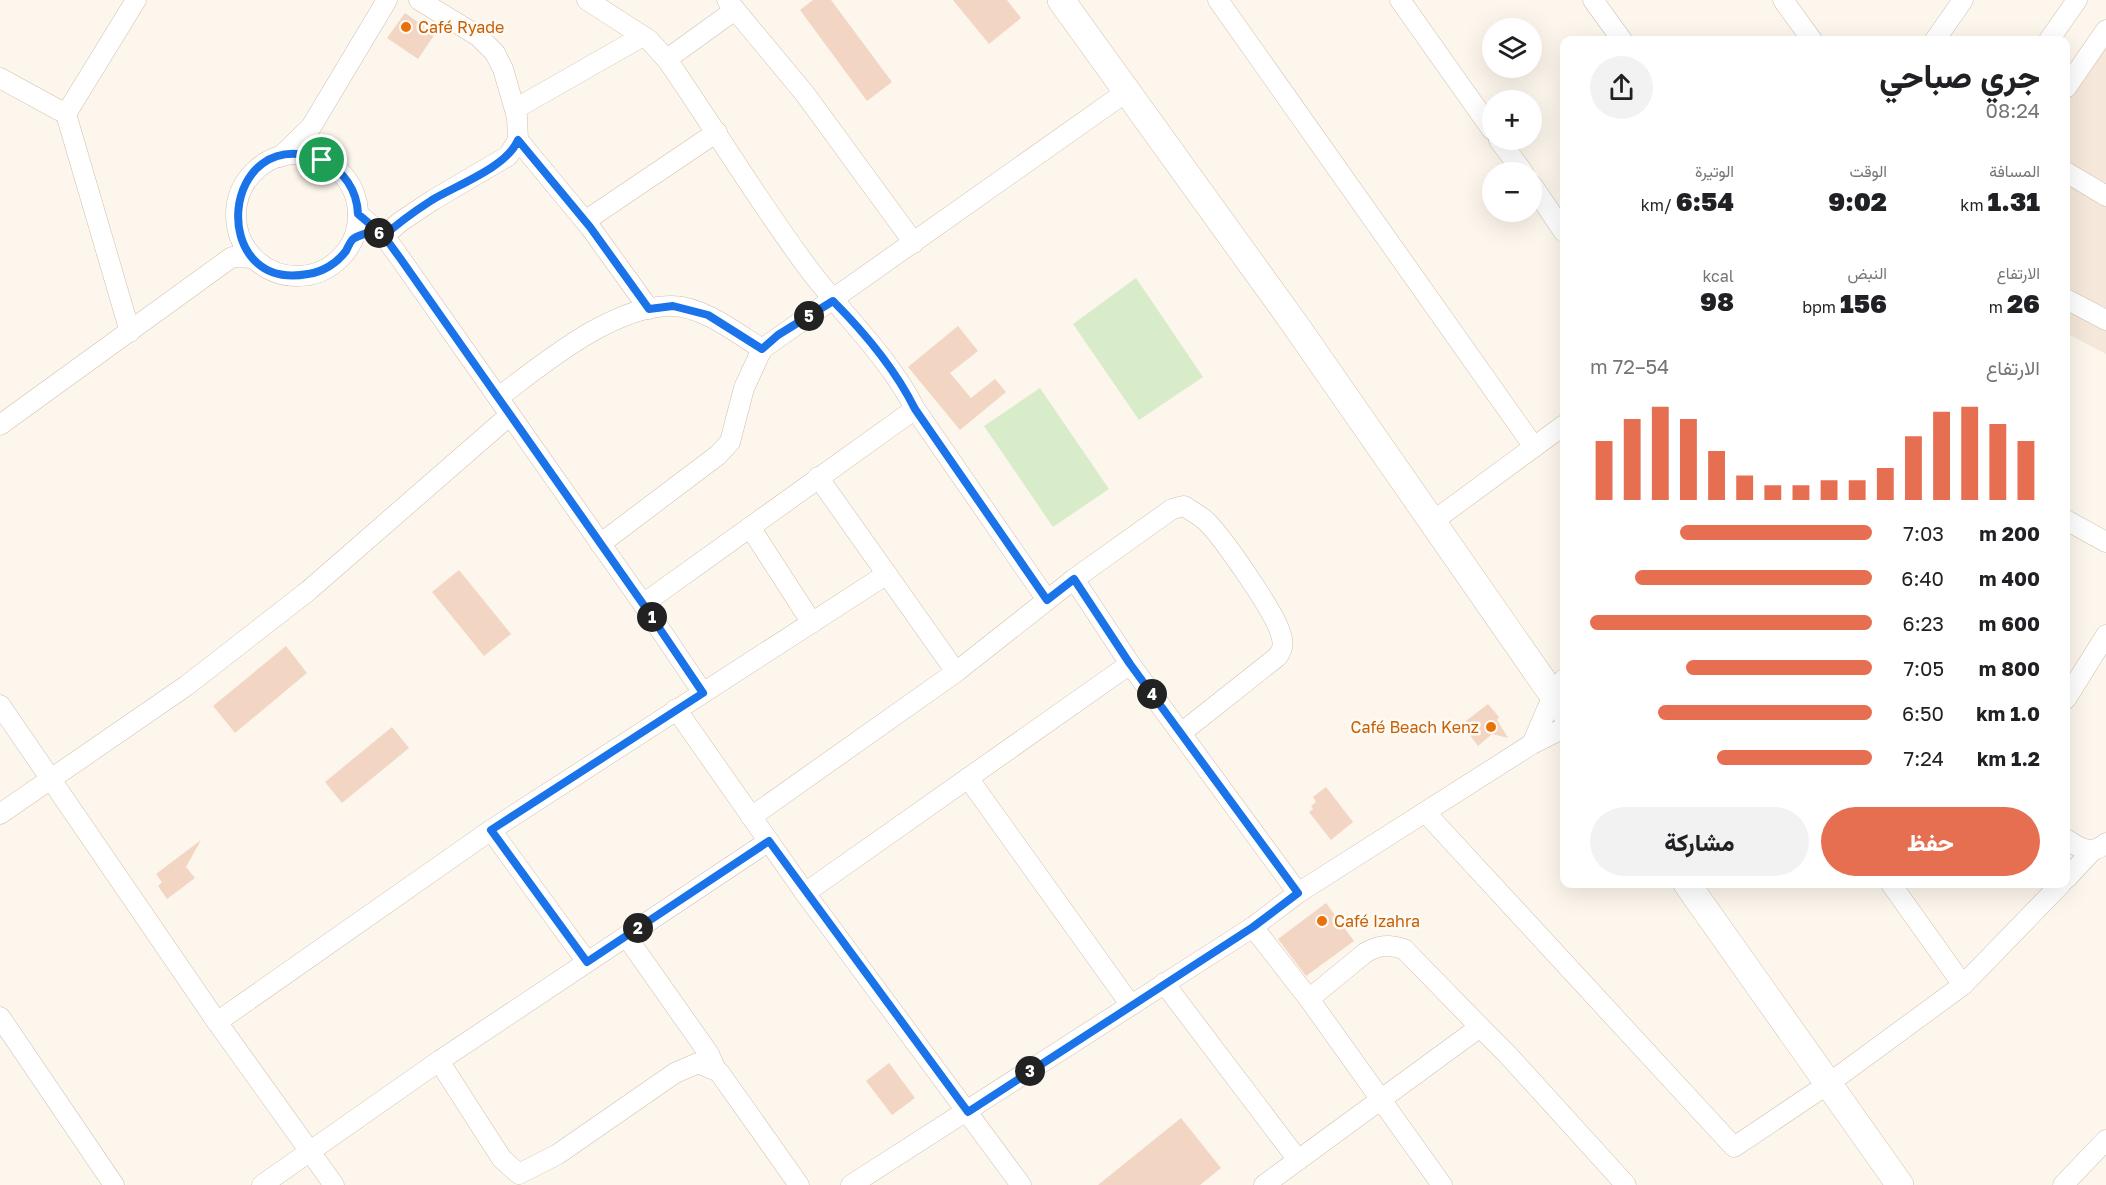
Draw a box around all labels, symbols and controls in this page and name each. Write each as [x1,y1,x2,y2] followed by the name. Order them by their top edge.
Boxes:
[418,17,504,37] place label: Café Ryade
[1482,18,1542,222] map controls
[1482,18,1542,78] button: layers
[399,20,413,34] marker: Café Ryade
[1590,56,1653,119] button: share
[1879,56,2040,95] text: جري صباحي
[1482,90,1542,150] button: +
[1986,98,2040,122] text: 08:24
[296,134,347,185] pin
[305,143,338,176] icon: arrive
[1695,161,1734,181] text: الوتيرة
[1849,161,1887,181] text: الوقت
[1989,161,2040,181] text: المسافة
[1482,162,1542,222] button: −
[1676,186,1734,217] text: 6:54
[1828,186,1887,217] text: 9:02
[1988,186,2040,217] text: 1.31
[1641,195,1676,215] text: /km
[1960,195,1988,215] text: km
[364,218,394,248] pin: 6
[374,223,384,243] text: 6
[1847,263,1887,283] text: النبض
[1997,263,2040,283] text: الارتفاع
[1702,266,1734,286] text: kcal
[1700,286,1734,317] text: 98
[1840,288,1887,319] text: 156
[2007,288,2040,319] text: 26
[1802,297,1840,317] text: bpm
[1989,297,2007,317] text: m
[794,301,824,331] pin: 5
[804,306,814,326] text: 5
[1590,354,1669,378] text: 54–72 m
[1986,355,2040,379] text: الارتفاع
[1903,521,1944,545] text: 7:03
[1979,521,2040,545] text: 200 m
[1901,566,1944,590] text: 6:40
[1979,566,2040,590] text: 400 m
[637,602,667,632] pin: 1
[648,607,656,627] text: 1
[1903,611,1944,635] text: 6:23
[1979,611,2040,635] text: 600 m
[1903,656,1944,680] text: 7:05
[1979,656,2040,680] text: 800 m
[1137,679,1167,709] pin: 4
[1147,684,1157,704] text: 4
[1902,701,1944,725] text: 6:50
[1976,701,2040,725] text: 1.0 km
[1351,717,1479,737] place label: Café Beach Kenz
[1484,720,1498,734] marker: Café Beach Kenz
[1904,746,1944,770] text: 7:24
[1977,746,2040,770] text: 1.2 km
[1590,807,1809,876] button: مشاركة
[1821,807,2040,876] button: حفظ
[1334,911,1420,931] place label: Café Izahra
[623,913,653,943] pin: 2
[1315,914,1329,928] marker: Café Izahra
[633,918,643,938] text: 2
[1015,1056,1045,1086] pin: 3
[1025,1061,1035,1081] text: 3

